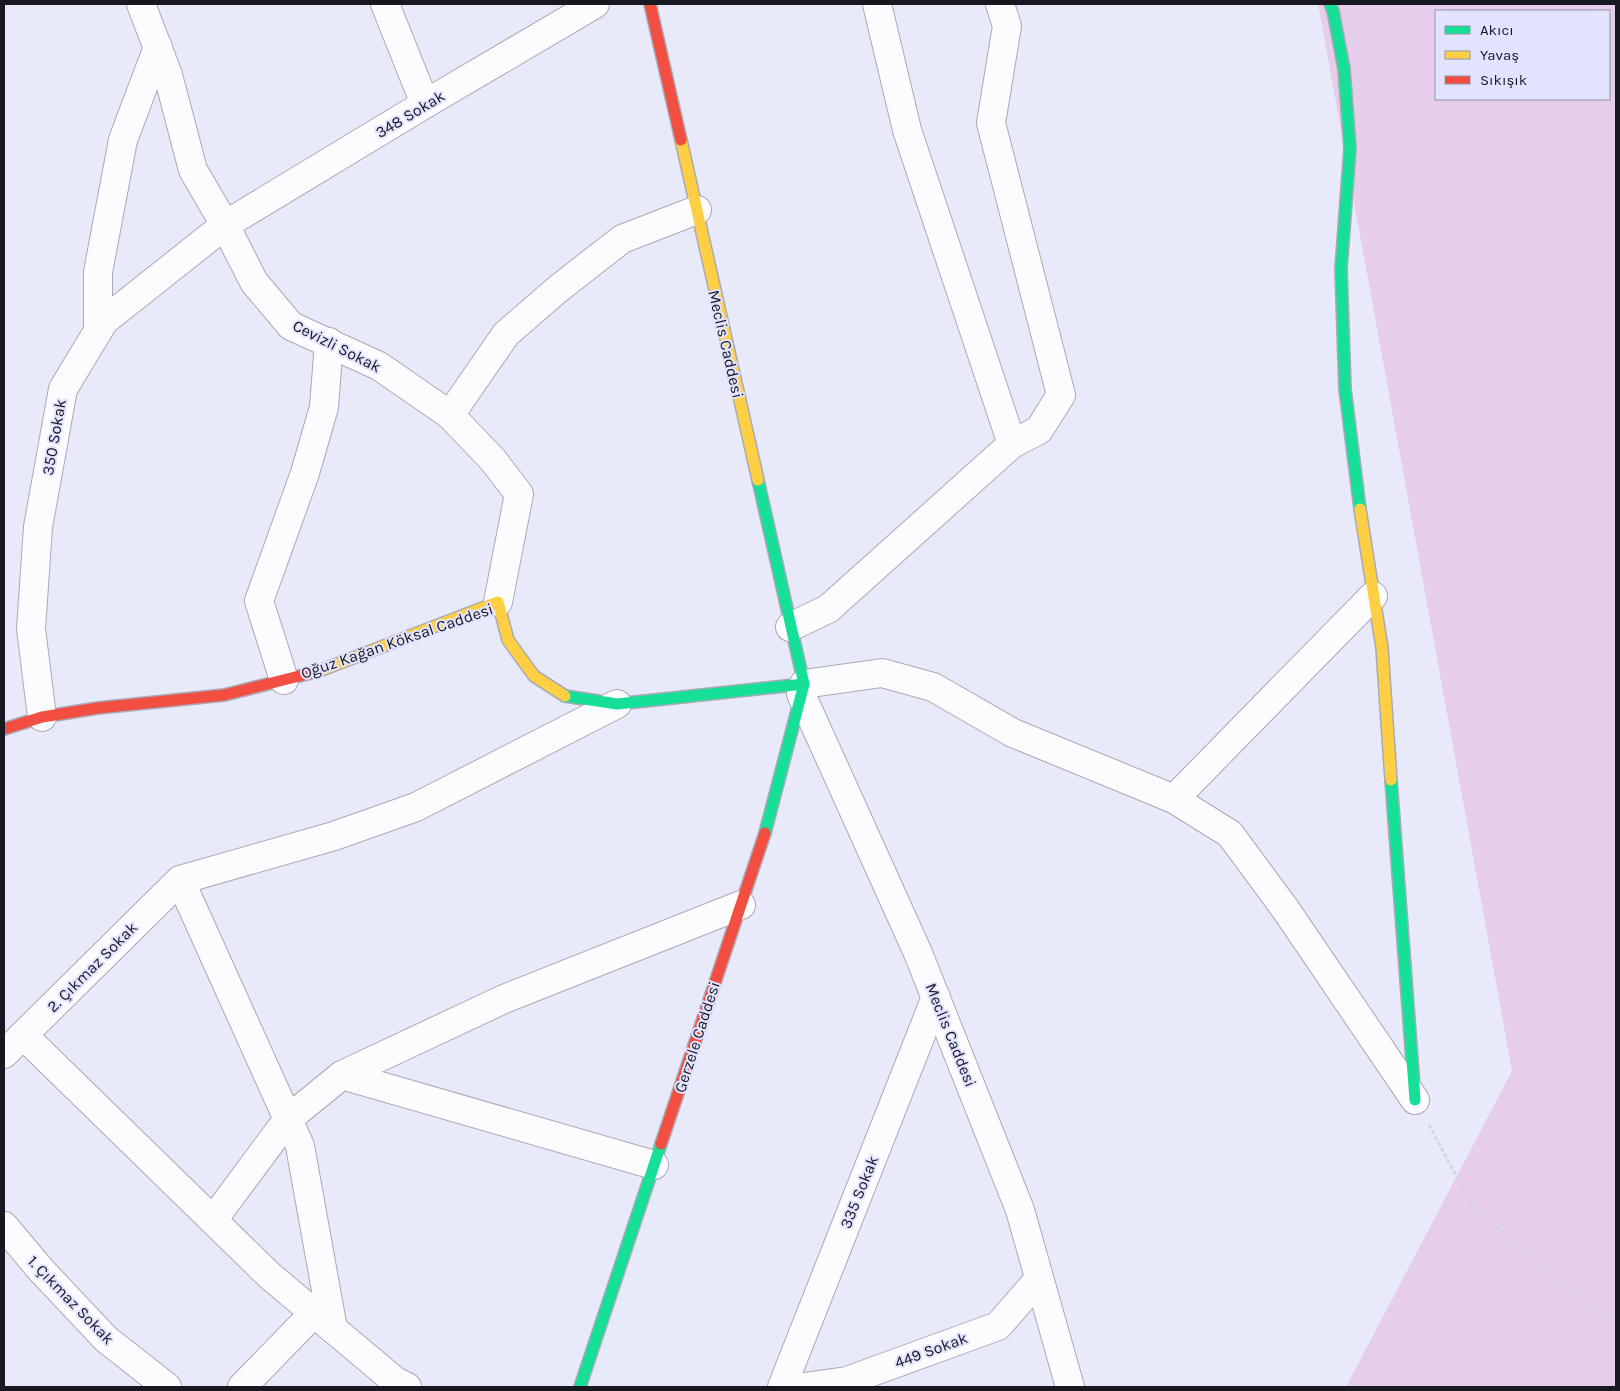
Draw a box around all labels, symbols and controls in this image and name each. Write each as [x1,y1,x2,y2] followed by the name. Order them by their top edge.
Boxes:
[1435,10,1610,100] legend
[1480,21,1514,39] text: Akıcı
[1480,46,1519,64] text: Yavaş
[1480,71,1527,89] text: Sıkışık
[372,86,448,142] street label: 348 Sokak
[704,288,748,400] street label: Meclis Caddesi
[290,316,384,376] street label: Cevizli Sokak
[38,397,70,477] street label: 350 Sokak
[298,599,496,683] street label: Oğuz Kağan Köksal Caddesi
[43,918,141,1016] street label: 2. Çıkmaz Sokak
[670,979,724,1095] street label: Gerzele Caddesi
[922,980,980,1090] street label: Meclis Caddesi
[836,1153,882,1231] street label: 335 Sokak
[24,1252,118,1348] street label: 1. Çıkmaz Sokak
[892,1328,970,1372] street label: 449 Sokak

